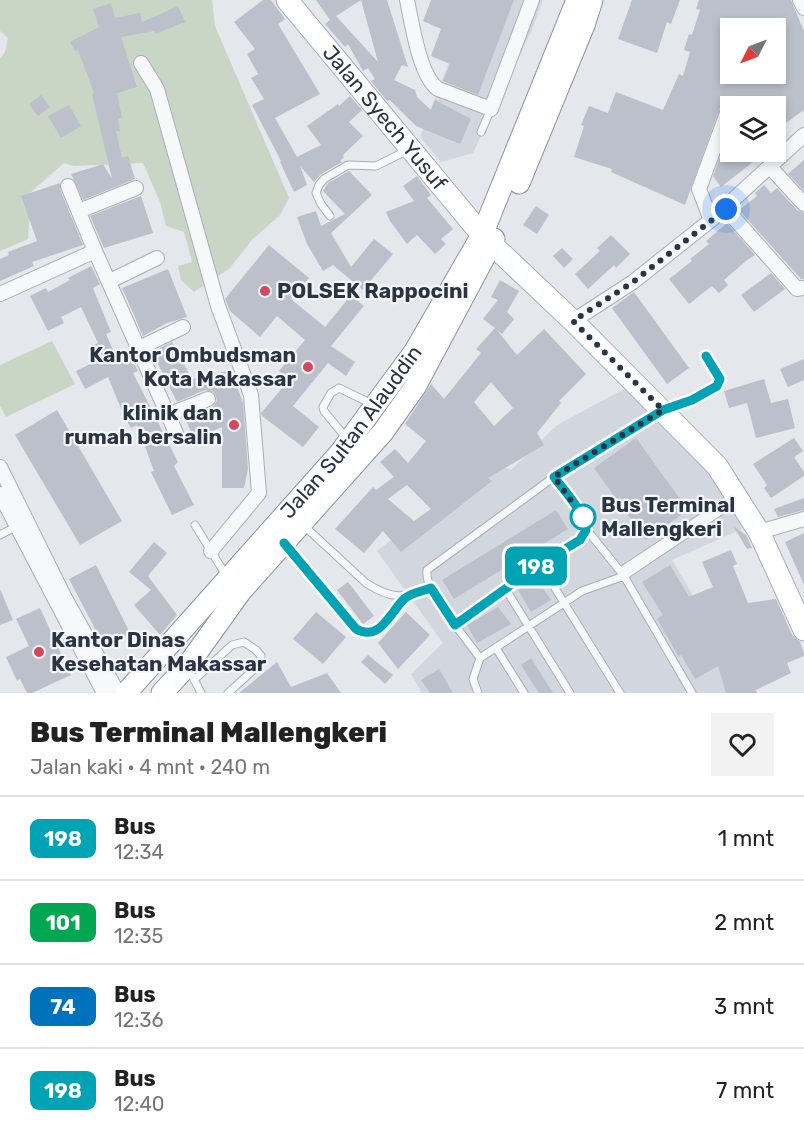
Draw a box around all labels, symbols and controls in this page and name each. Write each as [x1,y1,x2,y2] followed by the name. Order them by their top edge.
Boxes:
[720,18,786,84] north arrow
[720,18,786,162] map controls
[318,40,452,195] street label: Jalan Syech Yusuf
[720,96,786,162] button: layers
[711,194,741,224] your location
[277,278,468,303] place label: POLSEK Rappocini
[258,284,272,298] marker: POLSEK Rappocini
[275,340,427,523] street label: Jalan Sultan Alauddin
[89,342,296,391] place label: Kantor Ombudsman Kota Makassar
[301,360,315,374] marker: Kantor Ombudsman Kota Makassar
[64,400,222,449] place label: klinik dan rumah bersalin
[227,418,241,432] marker: klinik dan rumah bersalin
[601,492,735,541] place label: Bus Terminal Mallengkeri
[570,504,596,530] marker: Bus Terminal Mallengkeri
[502,546,570,586] line badge: 198
[517,554,555,579] text: 198
[51,627,267,676] place label: Kantor Dinas Kesehatan Makassar
[32,645,46,659] marker: Kantor Dinas Kesehatan Makassar
[711,713,774,776] button: heart
[30,716,387,749] text: Bus Terminal Mallengkeri
[30,755,270,779] text: Jalan kaki · 4 mnt · 240 m
[114,813,156,840] text: Bus
[718,825,774,852] text: 1 mnt
[44,826,82,851] text: 198
[114,840,164,864] text: 12:34
[114,897,156,924] text: Bus
[714,909,774,936] text: 2 mnt
[45,910,81,935] text: 101
[114,924,163,948] text: 12:35
[114,981,156,1008] text: Bus
[714,993,774,1020] text: 3 mnt
[50,994,76,1019] text: 74
[114,1008,164,1032] text: 12:36
[114,1065,156,1092] text: Bus
[716,1077,774,1104] text: 7 mnt
[44,1078,82,1103] text: 198
[114,1092,165,1116] text: 12:40

